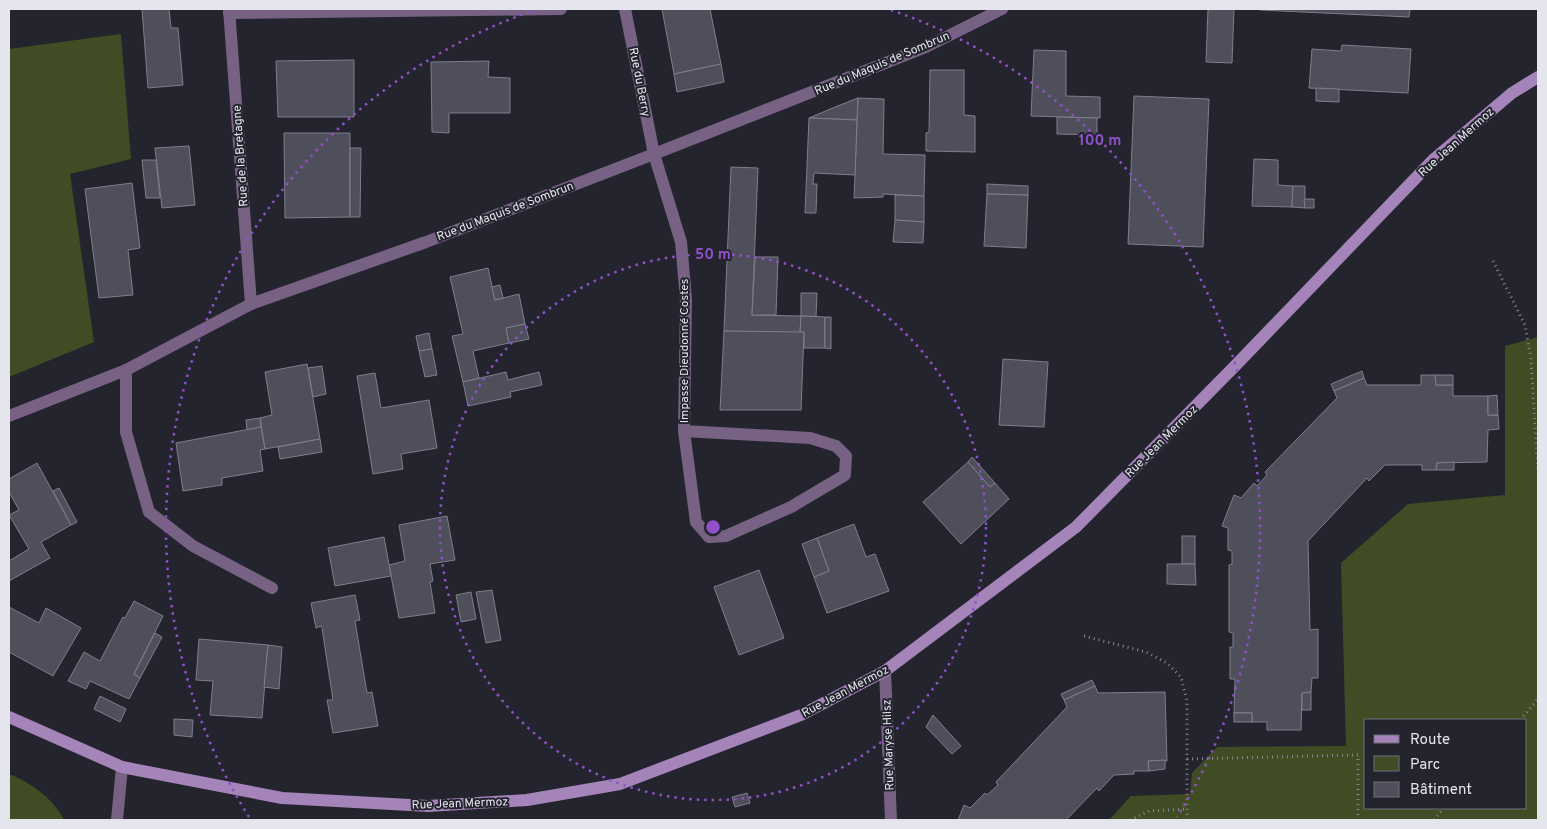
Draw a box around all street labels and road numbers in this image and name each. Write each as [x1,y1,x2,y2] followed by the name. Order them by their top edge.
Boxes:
[812,28,952,100] street label: Rue du Maquis de Sombrun
[624,46,654,118] street label: Rue du Berry
[1415,104,1498,181] street label: Rue Jean Mermoz
[229,105,253,207] street label: Rue de la Bretagne
[435,178,576,245] street label: Rue du Maquis de Sombrun
[677,279,693,423] street label: Impasse Dieudonné Costes
[1122,402,1202,482] street label: Rue Jean Mermoz
[799,662,892,722] street label: Rue Jean Mermoz
[879,699,899,791] street label: Rue Maryse Hilsz
[411,794,509,814] street label: Rue Jean Mermoz

